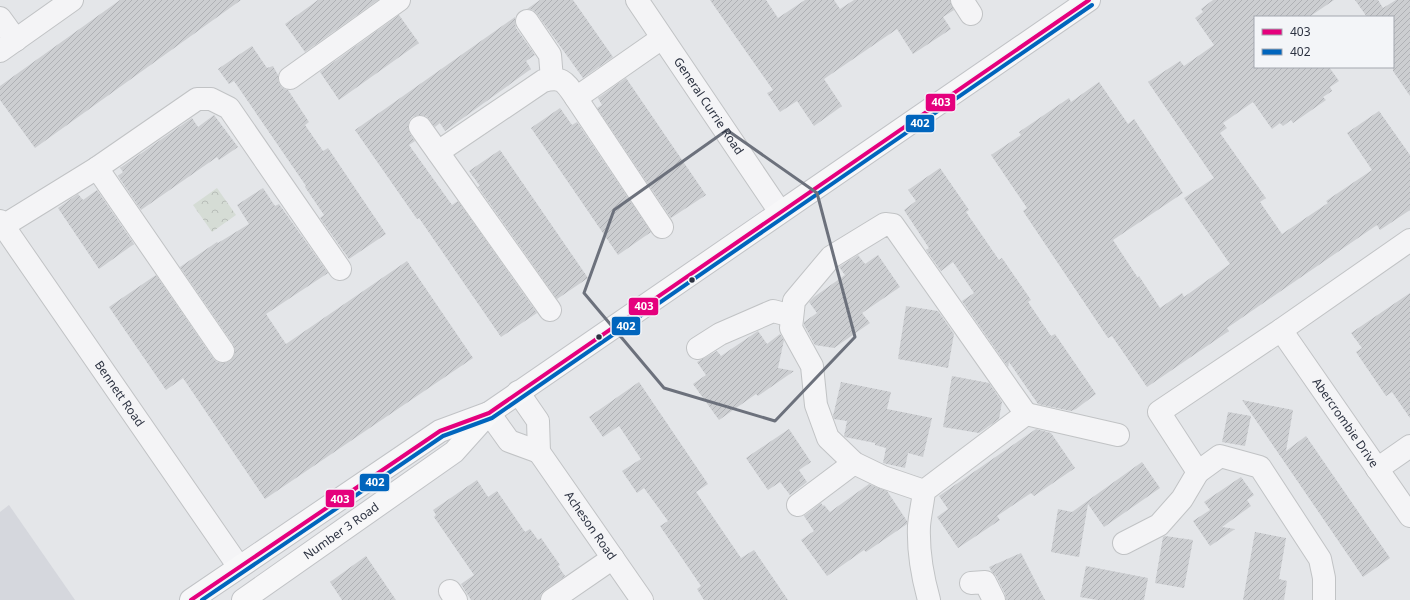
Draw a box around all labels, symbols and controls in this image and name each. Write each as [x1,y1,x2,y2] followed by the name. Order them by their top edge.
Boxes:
[1254,16,1394,68] legend
[1290,23,1311,40] text: 403
[1290,43,1311,60] text: 402
[670,54,748,158] street label: General Currie Road
[925,93,956,112] line badge: 403
[932,94,950,109] text: 403
[905,114,935,133] line badge: 402
[911,115,929,130] text: 402
[687,275,697,285] unlabelled marker
[628,297,659,316] line badge: 403
[635,298,653,313] text: 403
[611,316,641,336] line badge: 402
[617,318,635,333] text: 402
[594,332,604,342] unlabelled marker
[91,357,149,430] street label: Bennett Road
[1309,374,1383,471] street label: Abercrombie Drive
[359,473,390,492] line badge: 402
[366,474,384,489] text: 402
[561,488,621,563] street label: Acheson Road
[325,489,355,508] line badge: 403
[331,491,349,506] text: 403
[300,498,382,563] street label: Number 3 Road

